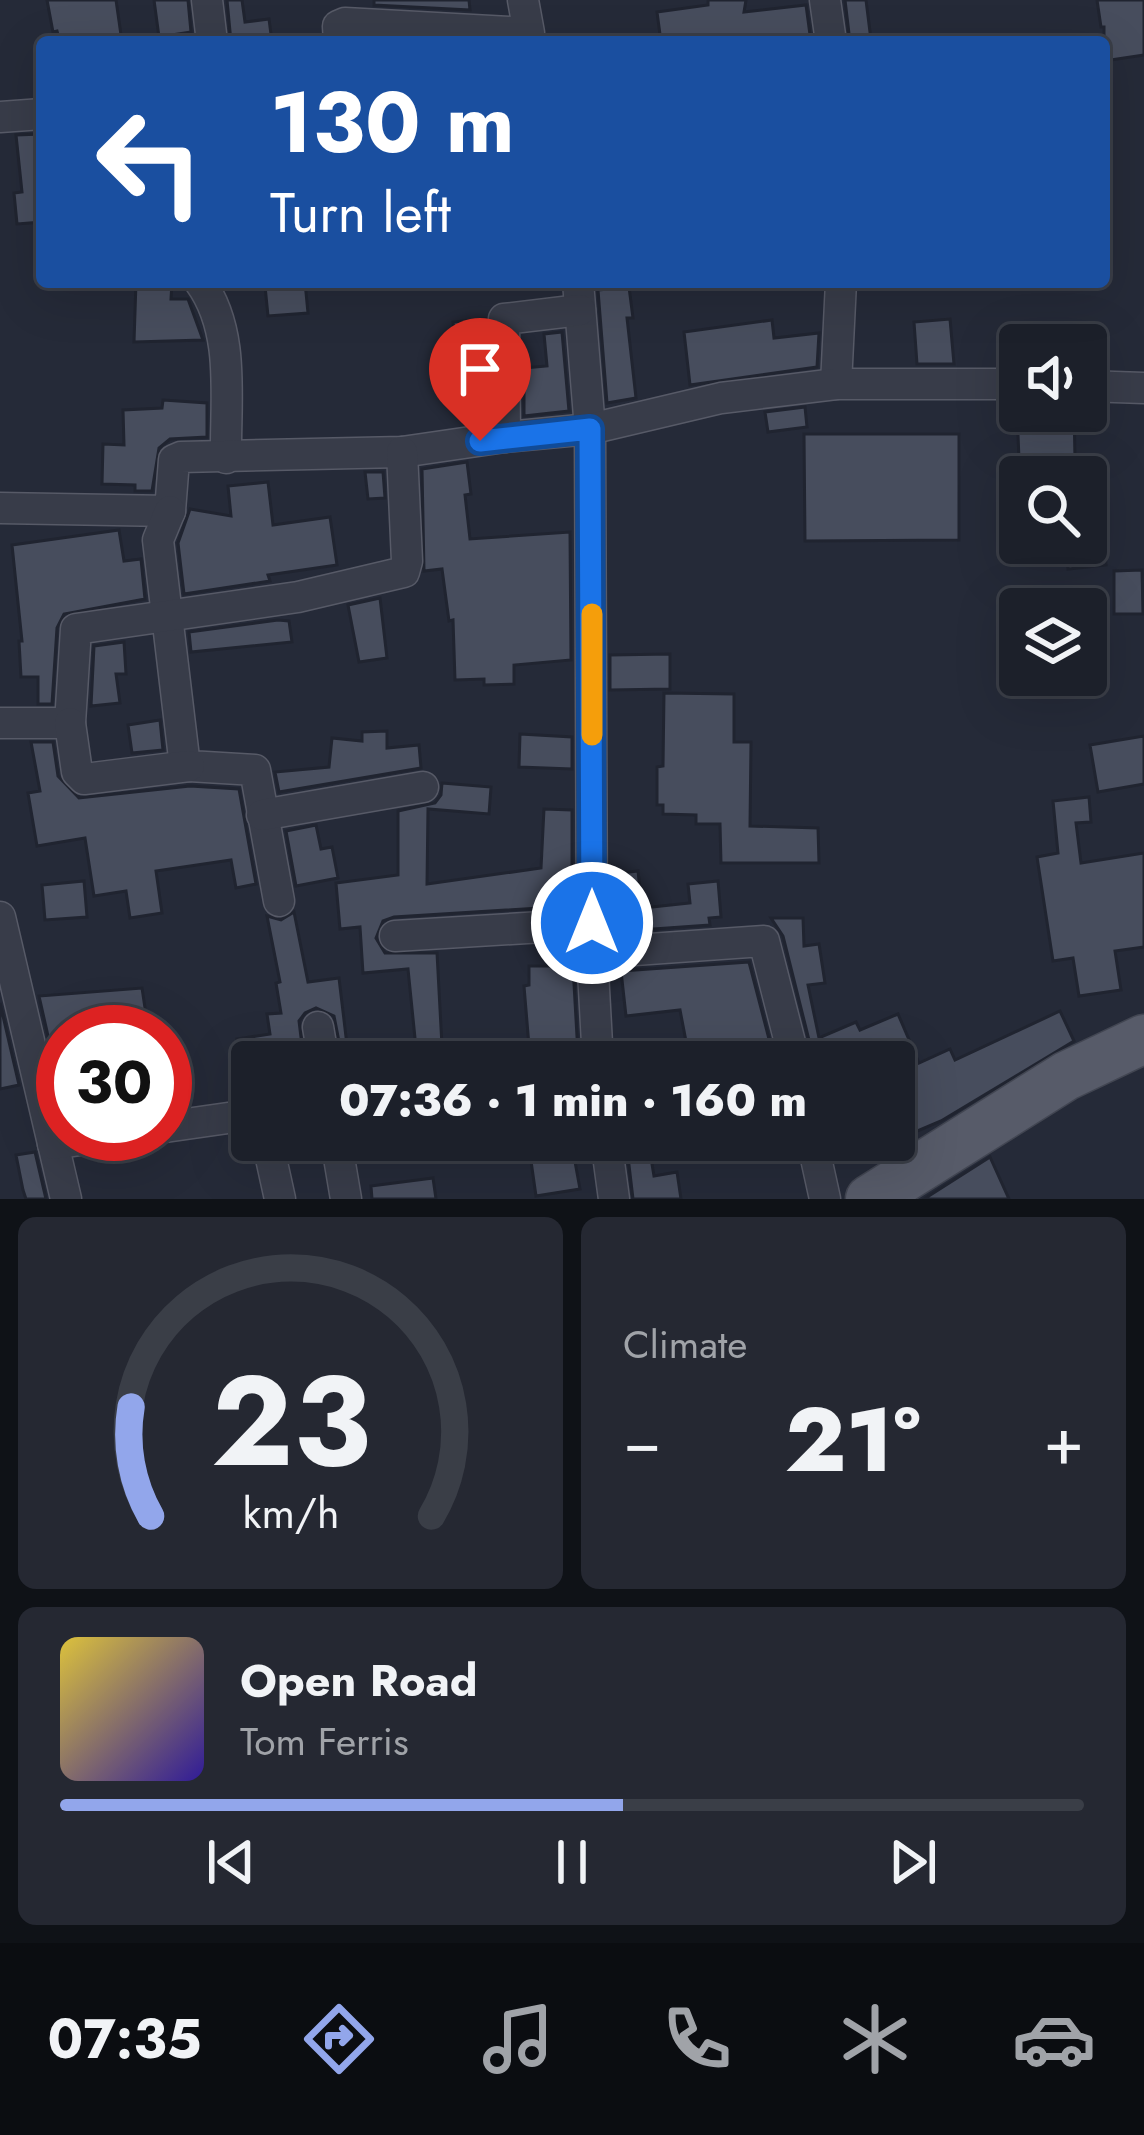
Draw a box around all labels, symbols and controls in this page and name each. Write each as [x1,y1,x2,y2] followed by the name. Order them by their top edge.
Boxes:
[270,62,515,184] text: 130 m
[72,84,228,240] icon: left
[270,174,451,252] text: Turn left
[429,318,531,441] pin
[999,324,1107,696] map controls
[999,324,1107,432] button: sound
[447,336,513,402] icon: arrive
[999,456,1107,564] button: search
[999,588,1107,696] button: layers
[529,860,655,986] position arrow
[36,1005,192,1161] speed limit sign: 30
[339,1068,807,1133] text: 07:36 · 1 min · 160 m
[623,1316,747,1373] text: Climate
[211,1331,370,1512] text: 23
[785,1375,921,1505] text: 21°
[623,1393,662,1489] text: −
[1043,1393,1084,1489] text: +
[242,1482,339,1544] text: km/h
[240,1648,478,1713] text: Open Road
[240,1713,409,1770] text: Tom Ferris
[198,1829,264,1895] icon: previous
[539,1829,605,1895] icon: pause
[880,1829,946,1895] icon: next
[297,1997,381,2081] icon: directions
[476,1997,560,2081] icon: music
[655,1997,739,2081] icon: phone
[833,1997,917,2081] icon: climate
[1012,1997,1096,2081] icon: car
[47,2000,202,2078] text: 07:35

